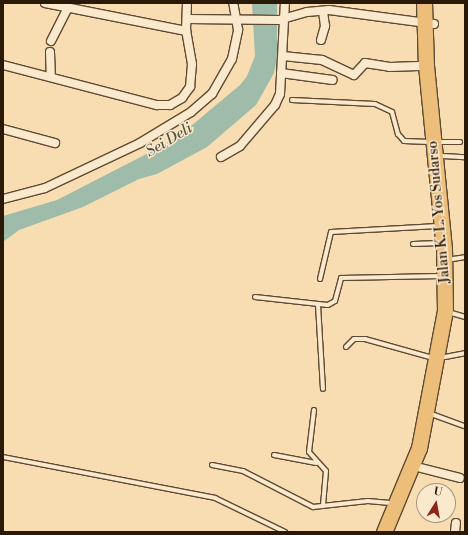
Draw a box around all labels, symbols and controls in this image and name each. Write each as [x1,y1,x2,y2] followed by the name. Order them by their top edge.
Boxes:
[142,119,196,161] water label: Sei Deli
[424,140,454,284] street label: Jalan K. L. Yos Sudarso
[416,483,456,523] north arrow
[433,485,444,500] text: U

